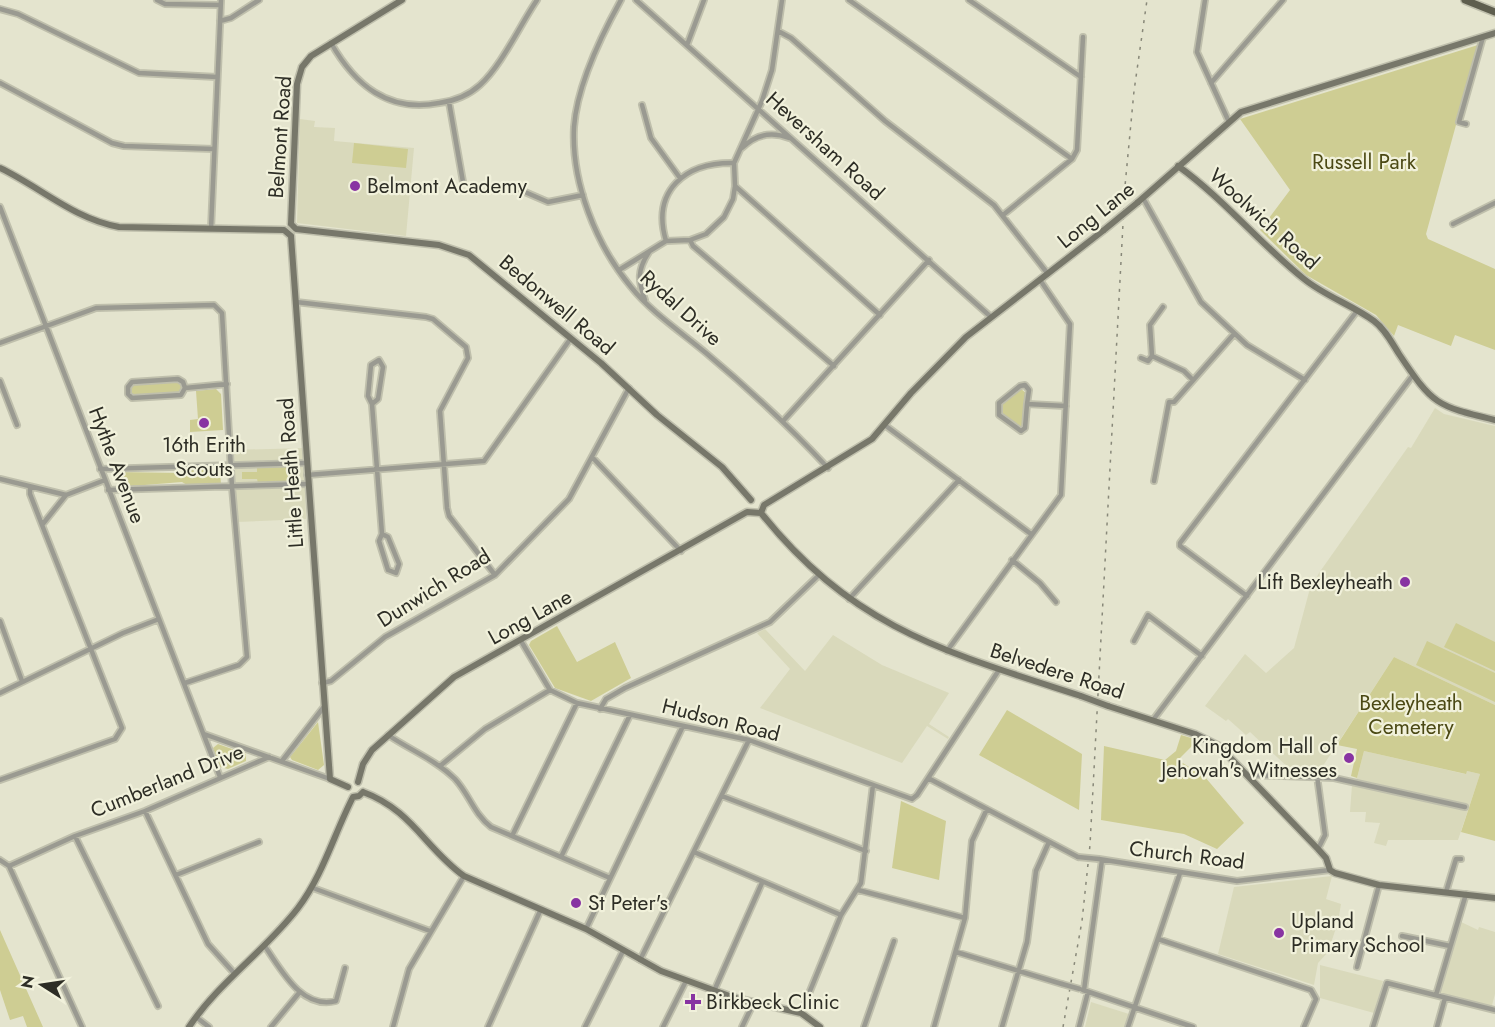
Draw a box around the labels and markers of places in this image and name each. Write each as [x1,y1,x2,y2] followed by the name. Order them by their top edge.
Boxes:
[367,171,528,201] place label: Belmont Academy
[348,179,362,193] marker: Belmont Academy
[197,416,211,430] marker: 16th Erith Scouts
[162,430,246,484] place label: 16th Erith Scouts
[1257,567,1393,597] place label: Lift Bexleyheath
[1398,575,1412,589] marker: Lift Bexleyheath
[1158,731,1338,785] place label: Kingdom Hall of Jehovah's Witnesses
[1342,751,1356,765] marker: Kingdom Hall of Jehovah's Witnesses
[588,888,668,918] place label: St Peter's
[569,896,583,910] marker: St Peter's
[1291,906,1425,960] place label: Upland Primary School
[1272,926,1286,940] marker: Upland Primary School
[706,987,839,1017] place label: Birkbeck Clinic
[684,993,702,1011] marker: Birkbeck Clinic

